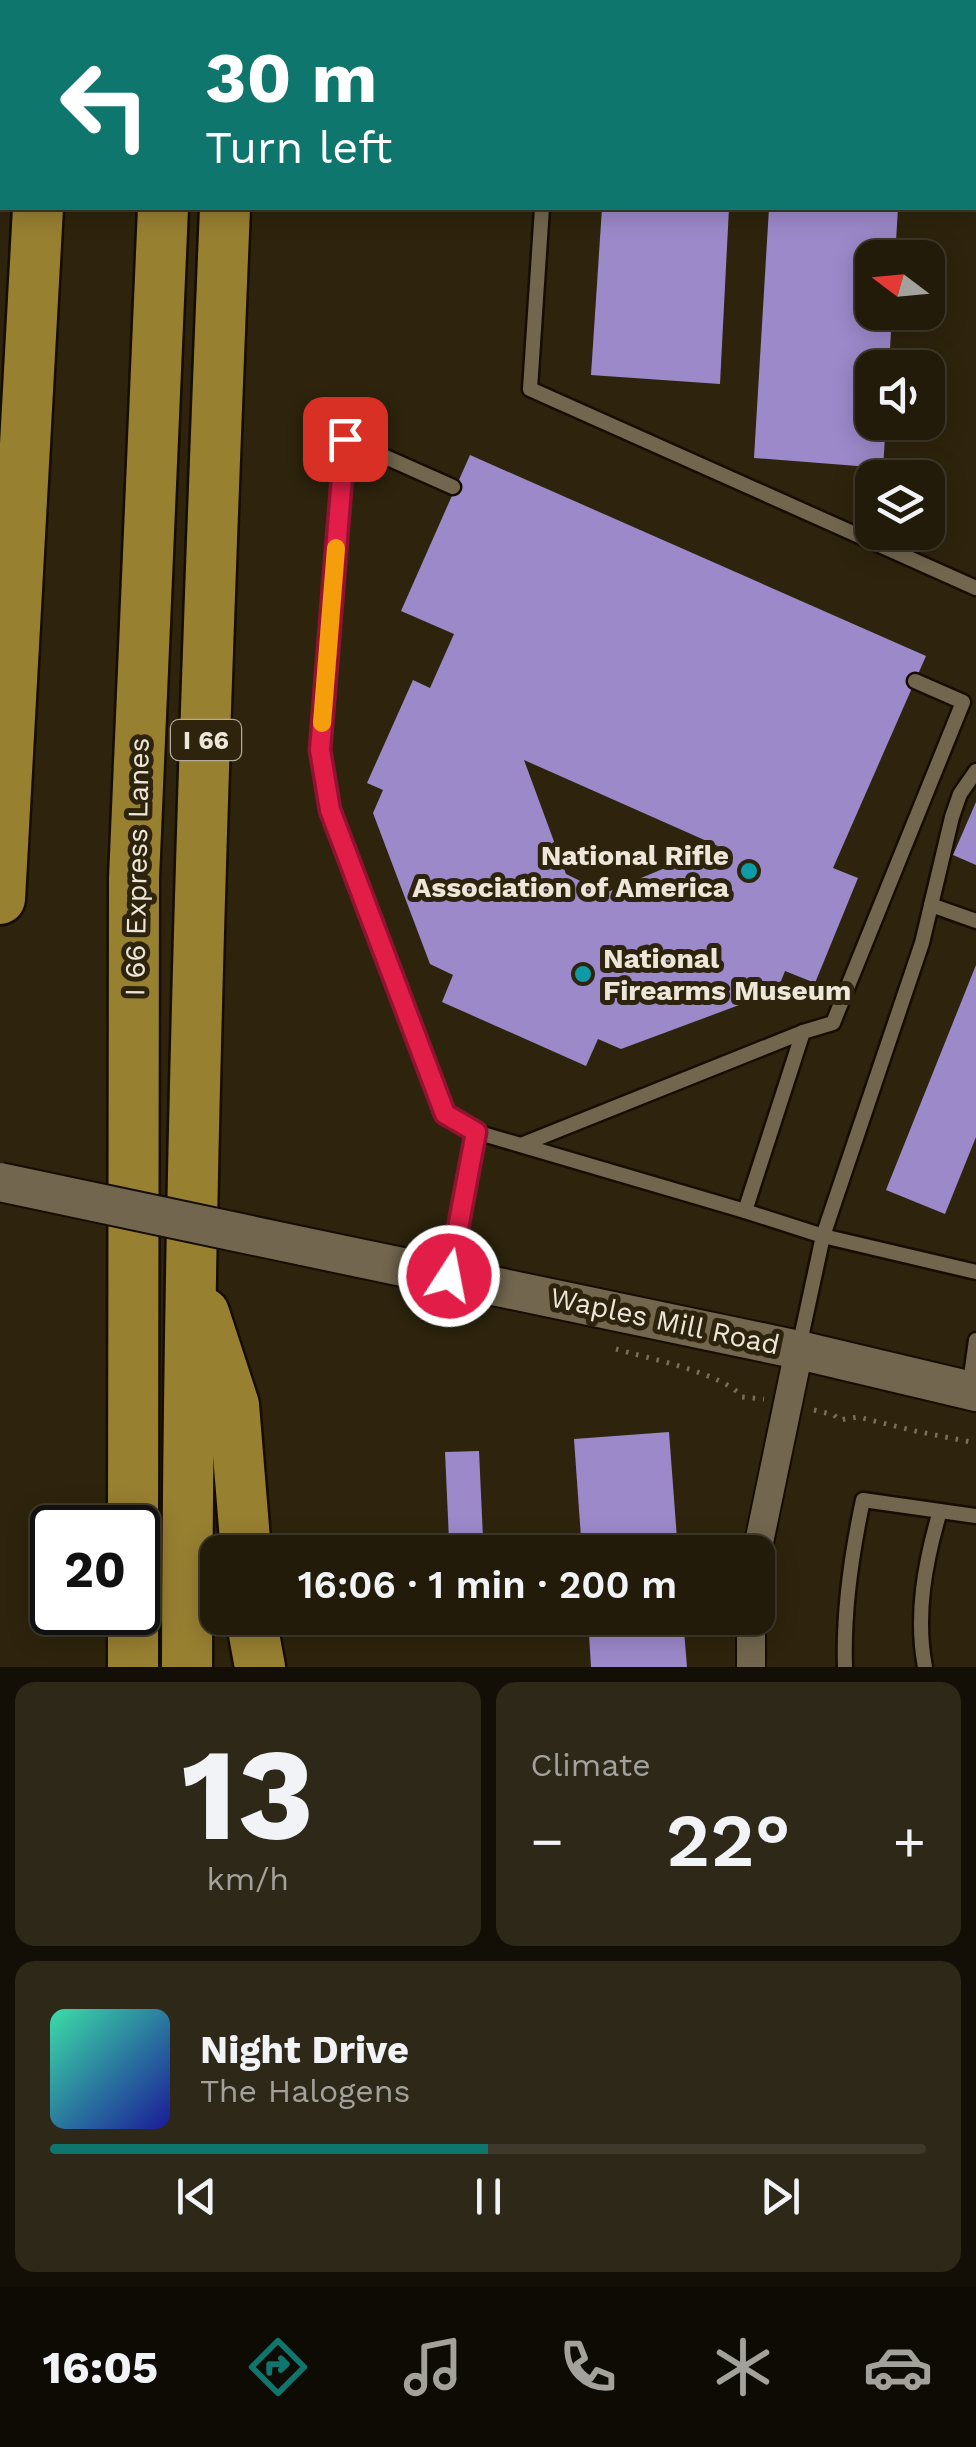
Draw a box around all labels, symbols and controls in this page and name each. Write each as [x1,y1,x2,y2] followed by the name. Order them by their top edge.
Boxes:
[205,37,377,119] text: 30 m
[40,40,170,170] icon: left
[205,121,392,174] text: Turn left
[855,240,945,330] north arrow
[855,240,945,550] map controls
[855,350,945,440] button: sound
[303,397,388,482] pin
[318,412,373,467] icon: arrive
[855,460,945,550] button: layers
[171,720,241,760] road number: I 66
[118,737,156,997] street label: I 66 Express Lanes
[412,839,730,904] place label: National Rifle Association of America
[738,860,760,882] marker: National Rifle Association of America
[603,942,851,1007] place label: National Firearms Museum
[572,963,594,985] marker: National Firearms Museum
[397,1224,501,1328] position arrow
[547,1281,783,1361] street label: Waples Mill Road
[30,1505,160,1635] speed limit sign: 20
[298,1563,677,1607] text: 16:06 · 1 min · 200 m
[181,1718,314,1871] text: 13
[531,1746,651,1784] text: Climate
[666,1796,791,1884] text: 22°
[531,1809,564,1873] text: −
[893,1809,926,1873] text: +
[207,1860,289,1898] text: km/h
[200,2028,409,2072] text: Night Drive
[200,2072,410,2110] text: The Halogens
[169,2169,224,2224] icon: previous
[461,2169,516,2224] icon: pause
[753,2169,808,2224] icon: next
[243,2332,313,2402] icon: directions
[398,2332,468,2402] icon: music
[553,2332,623,2402] icon: phone
[708,2332,778,2402] icon: climate
[863,2332,933,2402] icon: car
[43,2341,158,2394] text: 16:05

